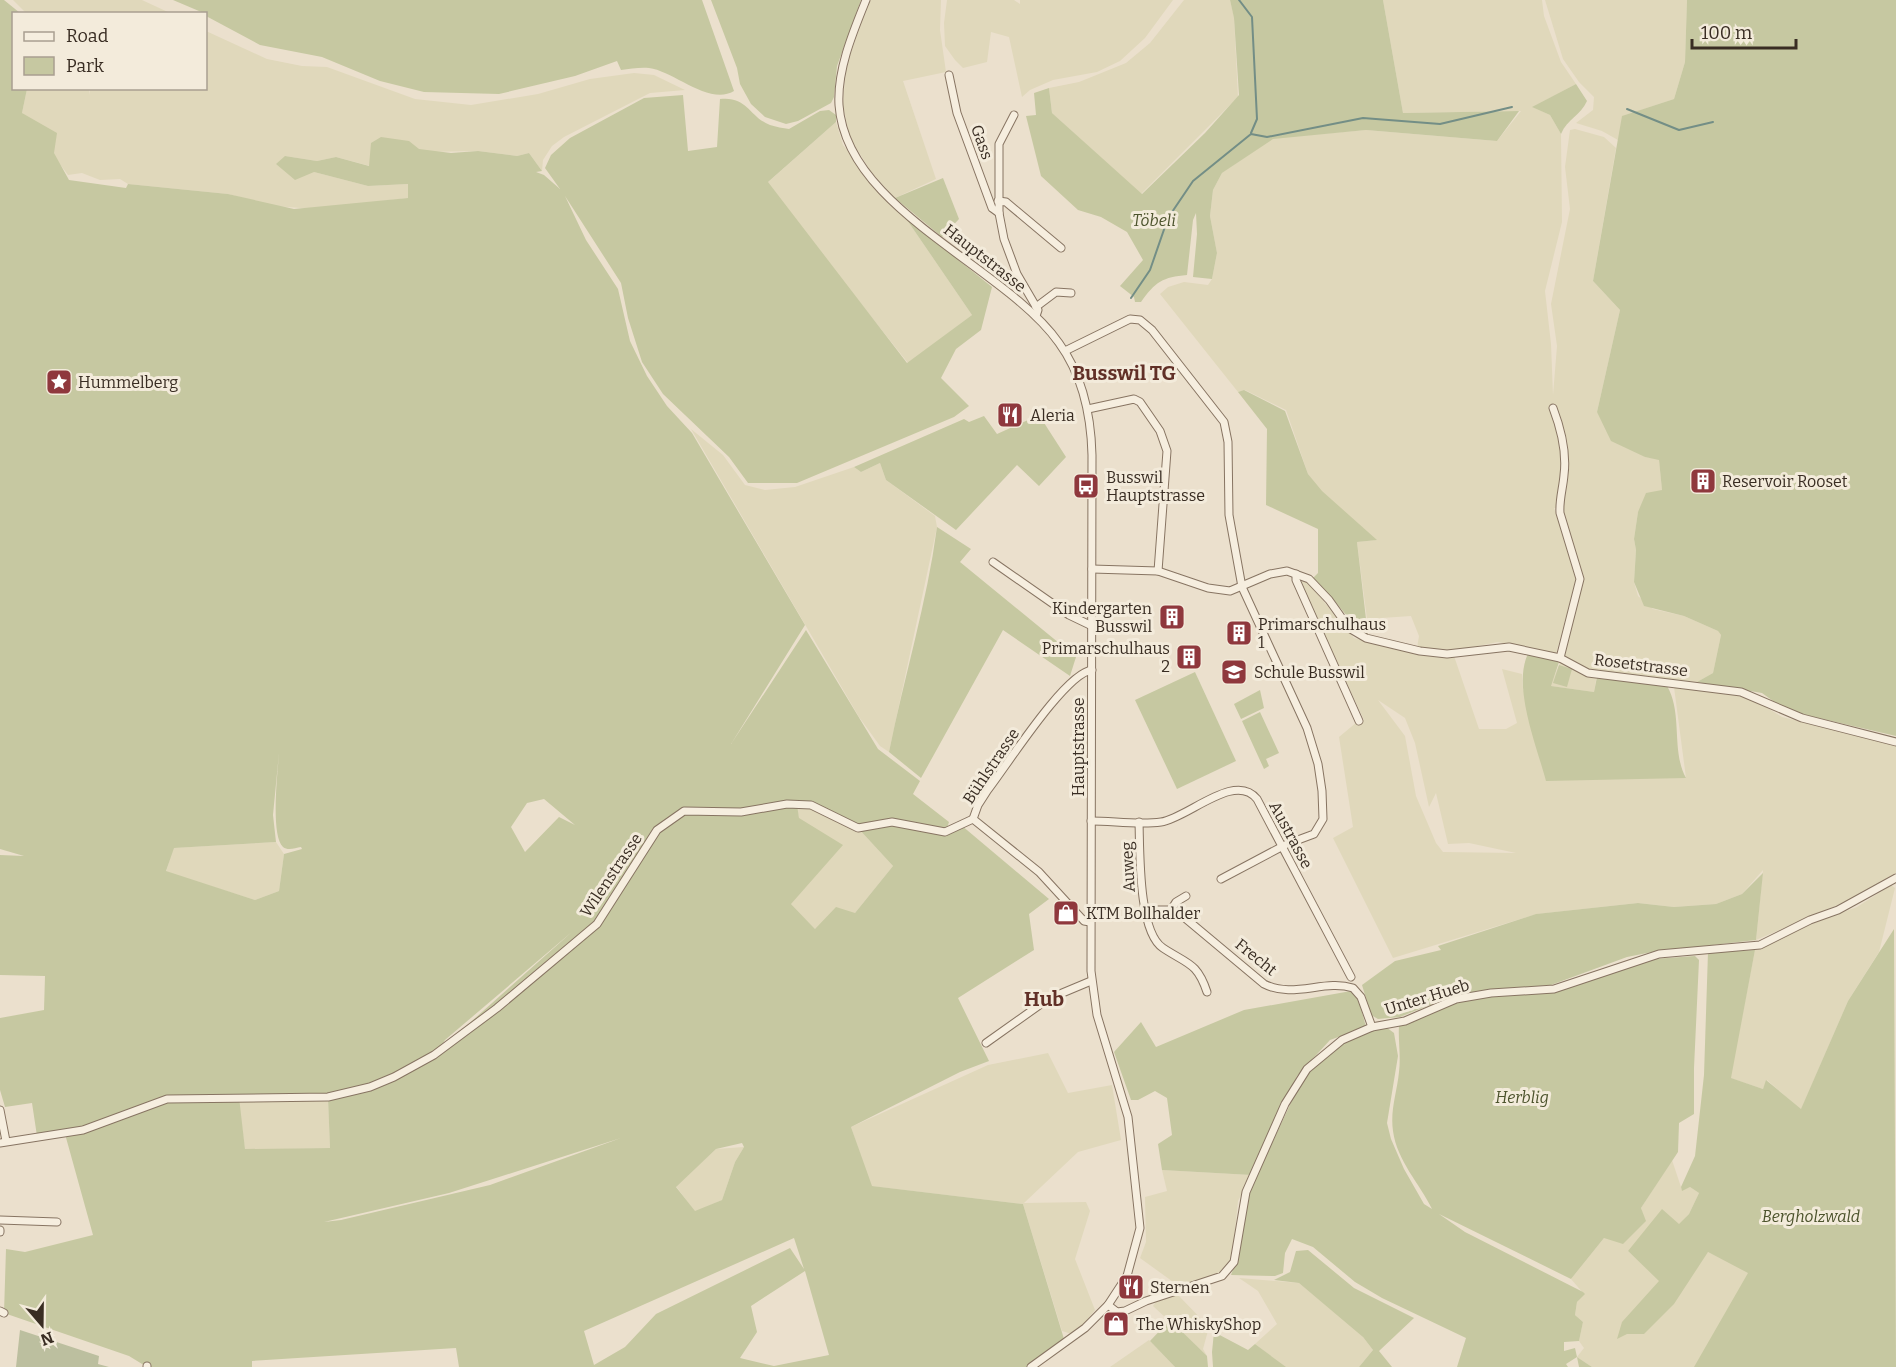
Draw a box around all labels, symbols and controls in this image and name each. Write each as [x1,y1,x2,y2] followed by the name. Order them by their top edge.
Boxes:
[12,12,207,90] legend
[1692,12,1796,50] scale bar
[1701,22,1752,44] text: 100 m
[66,25,109,47] text: Road
[66,55,105,77] text: Park
[967,122,997,162] street label: Gass
[1132,211,1176,230] park label: Töbeli
[940,220,1030,296] street label: Hauptstrasse
[1072,361,1176,385] district label: Busswil TG
[44,367,74,397] place icon: Hummelberg
[78,373,178,392] place label: Hummelberg
[995,400,1025,430] restaurant icon: Aleria
[1030,406,1075,425] place label: Aleria
[1688,466,1718,496] building icon: Reservoir Rooset
[1106,468,1205,505] place label: Busswil Hauptstrasse
[1071,471,1101,501] bus stop icon: Busswil Hauptstrasse
[1722,472,1848,491] place label: Reservoir Rooset
[1052,599,1152,636] place label: Kindergarten Busswil
[1157,602,1187,632] building icon: Kindergarten Busswil
[1258,615,1386,652] place label: Primarschulhaus 1
[1224,618,1254,648] building icon: Primarschulhaus 1
[1042,639,1170,676] place label: Primarschulhaus 2
[1174,642,1204,672] building icon: Primarschulhaus 2
[1593,650,1689,680] street label: Rosetstrasse
[1219,657,1249,687] school or university icon: Schule Busswil
[1254,663,1365,682] place label: Schule Busswil
[1069,697,1088,797] street label: Hauptstrasse
[959,724,1023,808] street label: Bühlstrasse
[1265,798,1317,872] street label: Austrasse
[576,830,646,920] street label: Wilenstrasse
[1117,841,1139,893] street label: Auweg
[1051,898,1081,928] shop icon: KTM Bollhalder
[1086,904,1200,923] place label: KTM Bollhalder
[1231,935,1281,980] street label: Frecht
[1382,975,1472,1019] street label: Unter Hueb
[1024,987,1064,1011] district label: Hub
[1495,1088,1549,1107] park label: Herblig
[1762,1207,1860,1226] park label: Bergholzwald
[1116,1272,1146,1302] restaurant icon: Sternen
[1150,1278,1210,1297] place label: Sternen
[12,1295,72,1355] north arrow
[1101,1309,1131,1339] shop icon: The WhiskyShop
[1136,1315,1261,1334] place label: The WhiskyShop
[38,1328,56,1350] text: N

